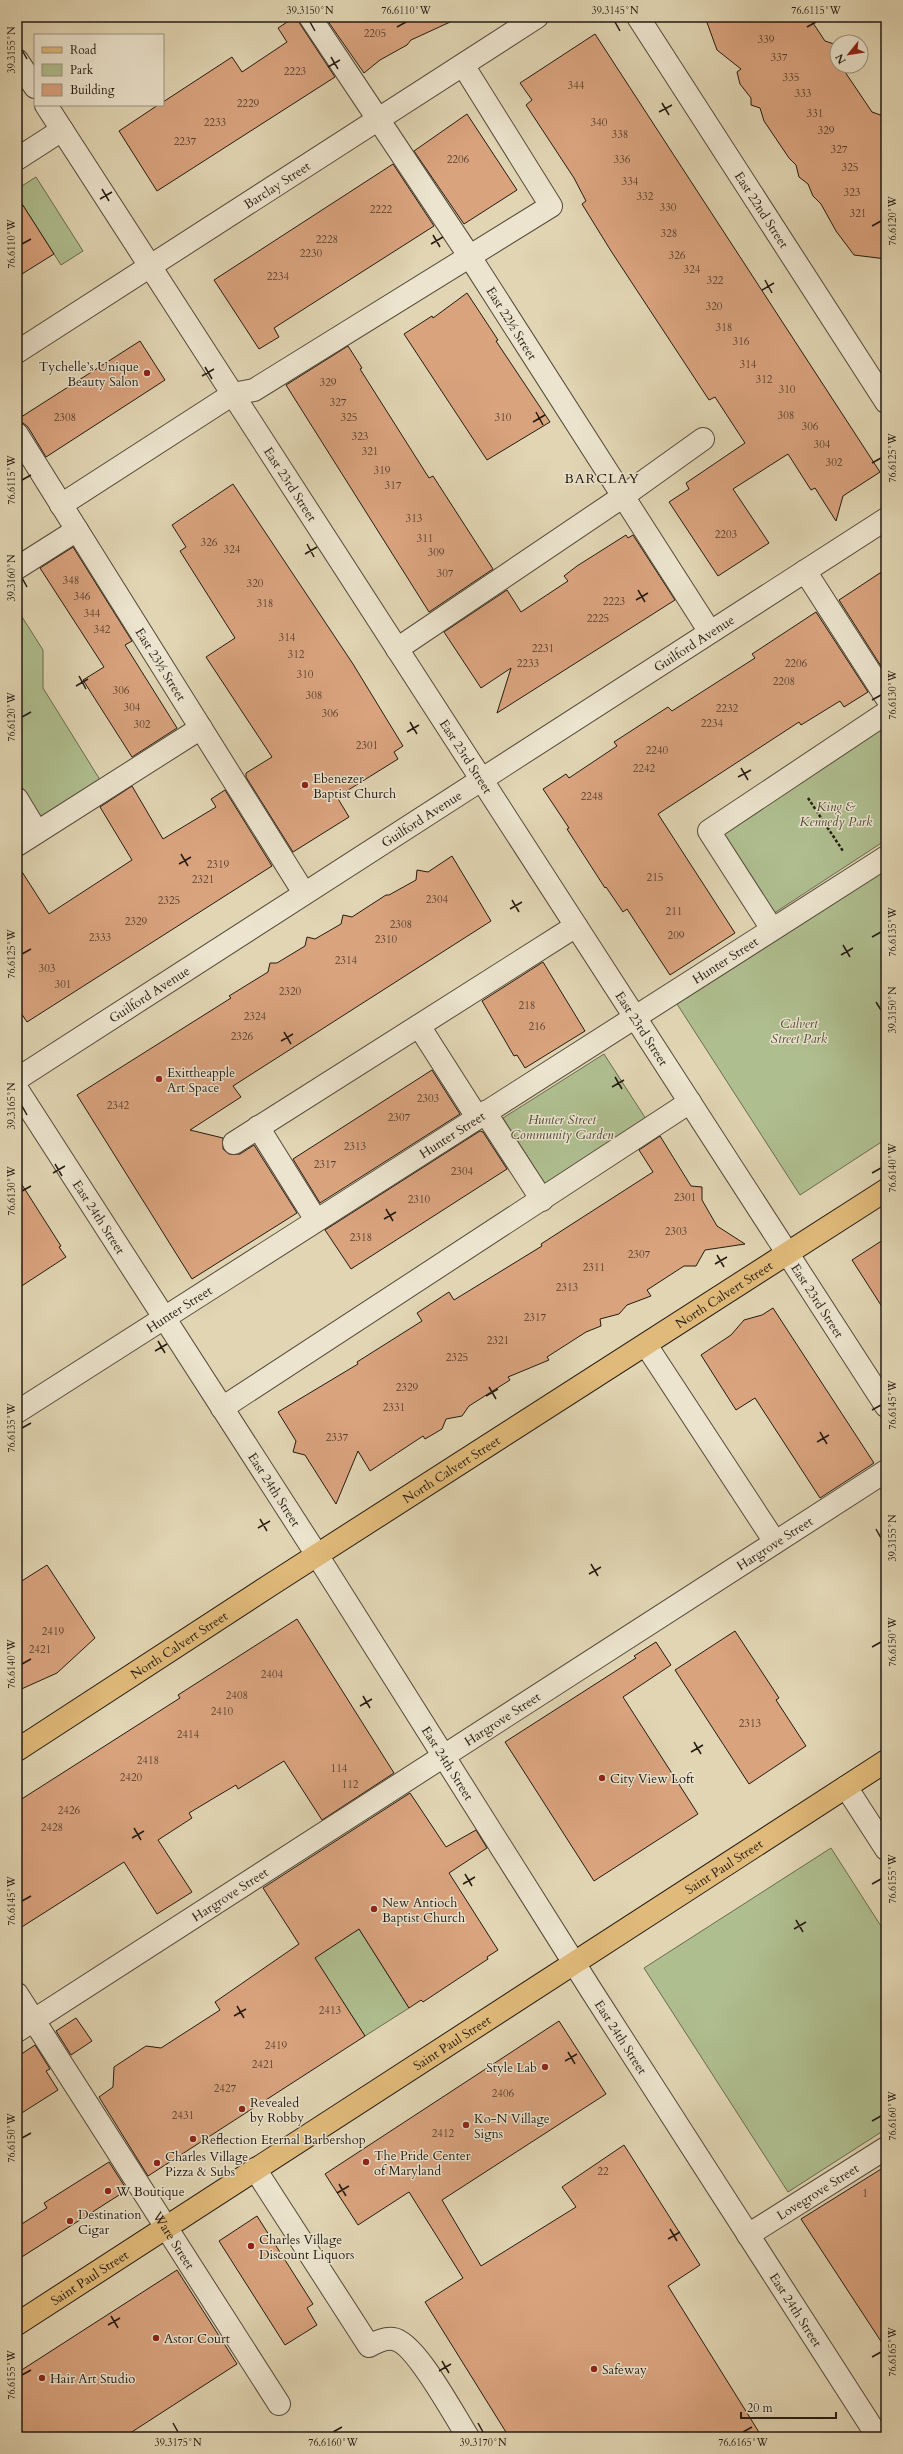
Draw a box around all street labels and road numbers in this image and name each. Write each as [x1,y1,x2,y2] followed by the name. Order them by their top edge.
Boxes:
[241,157,314,214] street label: Barclay Street
[730,168,793,252] street label: East 22nd Street
[481,283,541,364] street label: East 22½ Street
[259,444,321,525] street label: East 23rd Street
[650,611,738,676] street label: Guilford Avenue
[130,624,190,705] street label: East 23½ Street
[435,716,496,797] street label: East 23rd Street
[378,787,466,852] street label: Guilford Avenue
[689,933,762,988] street label: Hunter Street
[106,962,193,1027] street label: Guilford Avenue
[611,988,672,1070] street label: East 23rd Street
[416,1107,489,1163] street label: Hunter Street
[68,1177,129,1258] street label: East 24th Street
[672,1257,777,1333] street label: North Calvert Street
[786,1260,848,1342] street label: East 23rd Street
[143,1282,216,1337] street label: Hunter Street
[399,1432,504,1508] street label: North Calvert Street
[243,1449,304,1530] street label: East 24th Street
[733,1512,817,1575] street label: Hargrove Street
[127,1607,231,1684] street label: North Calvert Street
[461,1688,544,1751] street label: Hargrove Street
[417,1723,477,1804] street label: East 24th Street
[682,1835,767,1899] street label: Saint Paul Street
[189,1864,272,1926] street label: Hargrove Street
[590,1997,651,2078] street label: East 24th Street
[410,2011,495,2075] street label: Saint Paul Street
[773,2160,862,2225] street label: Lovegrove Street
[148,2207,199,2273] street label: Ware Street
[47,2246,132,2310] street label: Saint Paul Street
[765,2269,826,2351] street label: East 24th Street

